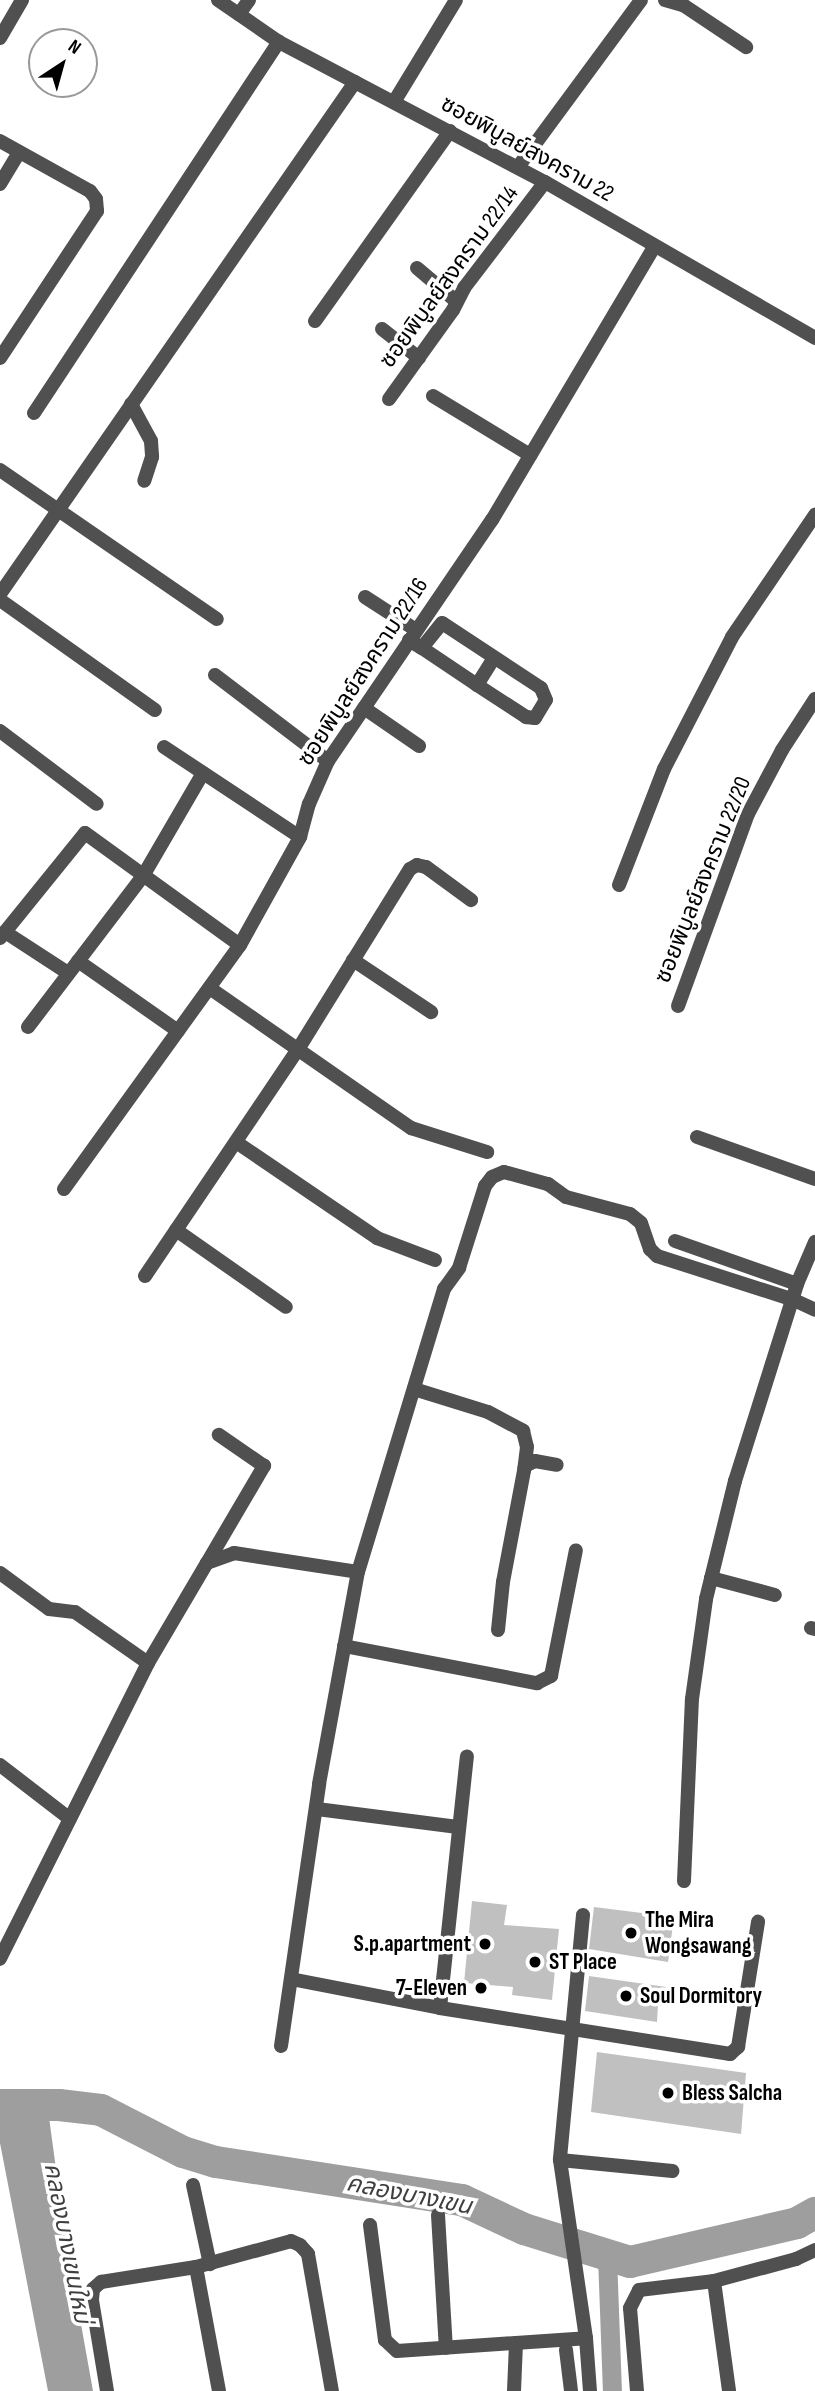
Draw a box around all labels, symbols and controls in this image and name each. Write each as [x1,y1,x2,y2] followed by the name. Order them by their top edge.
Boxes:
[28,28,98,98] north arrow
[64,35,85,60] text: N
[436,90,618,208] street label: ซอยพิบูลย์สงคราม 22
[374,181,524,373] street label: ซอยพิบูลย์สงคราม 22/14
[292,573,434,771] street label: ซอยพิบูลย์สงคราม 22/16
[649,773,757,987] street label: ซอยพิบูลย์สงคราม 22/20
[645,1906,752,1960] place label: The Mira Wongsawang
[623,1925,639,1941] marker: The Mira Wongsawang
[354,1930,471,1958] place label: S.p.apartment
[477,1936,493,1952] marker: S.p.apartment
[549,1948,617,1976] place label: ST Place
[527,1954,543,1970] marker: ST Place
[396,1974,467,2002] place label: 7-Eleven
[473,1980,489,1996] marker: 7-Eleven
[640,1982,762,2010] place label: Soul Dormitory
[618,1988,634,2004] marker: Soul Dormitory
[682,2079,782,2107] place label: Bless Salcha
[660,2085,676,2101] marker: Bless Salcha
[37,2160,97,2326] water label: คลองบางเขนใหม่
[344,2169,474,2221] water label: คลองบางเขน

